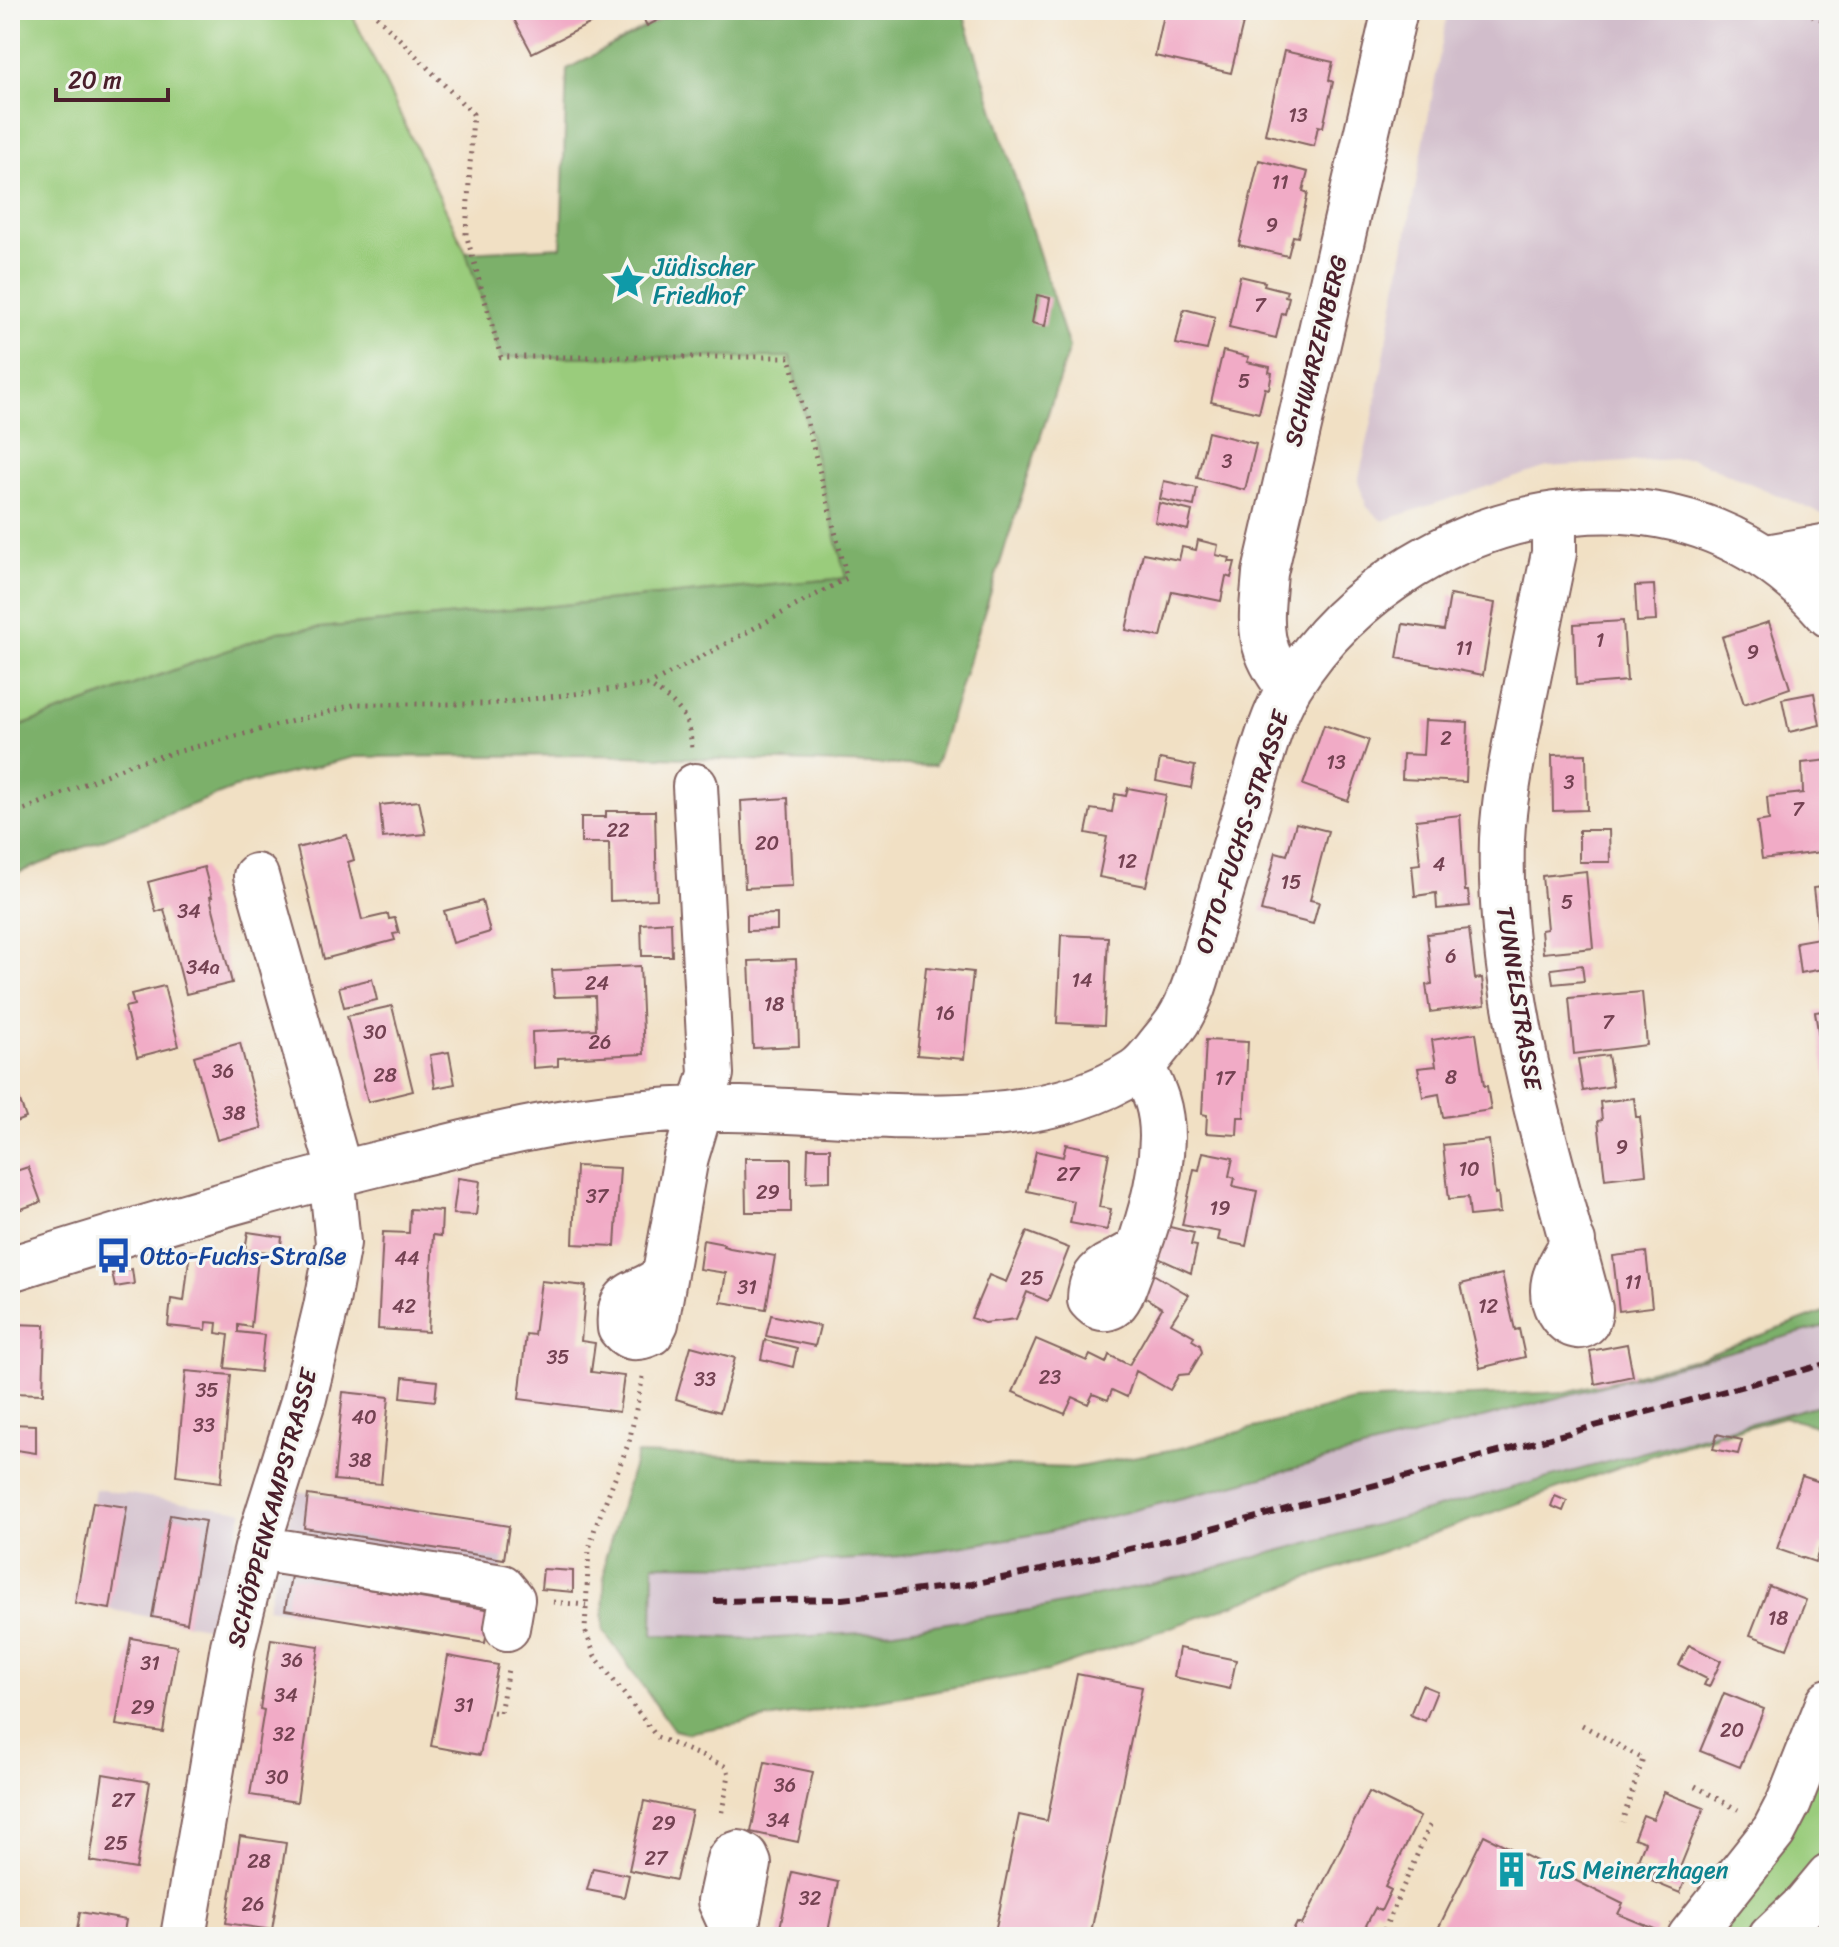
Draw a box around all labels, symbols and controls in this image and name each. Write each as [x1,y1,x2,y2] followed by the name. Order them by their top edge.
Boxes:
[56,52,168,102] scale bar
[68,59,122,101] text: 20 m
[1288,98,1308,133] house number: 13
[1271,165,1289,200] house number: 11
[1266,208,1278,243] house number: 9
[652,246,756,316] place label: Jüdischer Friedhof
[1272,251,1360,451] street label: SCHWARZENBERG
[608,262,646,300] place icon: Jüdischer Friedhof
[1254,288,1267,323] house number: 7
[1238,364,1250,399] house number: 5
[1222,444,1233,479] house number: 3
[1596,623,1604,658] house number: 1
[1455,631,1473,666] house number: 11
[1747,635,1759,670] house number: 9
[1183,703,1302,959] street label: OTTO-FUCHS-STRASSE
[1440,721,1452,756] house number: 2
[1326,745,1346,780] house number: 13
[1564,765,1575,800] house number: 3
[1792,792,1805,827] house number: 7
[606,813,630,848] house number: 22
[755,826,779,861] house number: 20
[1117,844,1138,879] house number: 12
[1433,847,1445,882] house number: 4
[1281,865,1301,900] house number: 15
[1561,885,1573,920] house number: 5
[177,894,201,929] house number: 34
[1484,903,1555,1095] street label: TUNNELSTRASSE
[1445,939,1457,974] house number: 6
[186,950,220,985] house number: 34a
[1071,963,1093,998] house number: 14
[585,966,609,1001] house number: 24
[764,987,784,1022] house number: 18
[935,996,955,1031] house number: 16
[1602,1005,1615,1040] house number: 7
[363,1015,387,1050] house number: 30
[589,1025,611,1060] house number: 26
[212,1054,234,1089] house number: 36
[373,1058,397,1093] house number: 28
[1445,1060,1457,1095] house number: 8
[1215,1061,1237,1096] house number: 17
[222,1096,246,1131] house number: 38
[1616,1130,1628,1165] house number: 9
[1458,1152,1480,1187] house number: 10
[1057,1157,1081,1192] house number: 27
[756,1175,780,1210] house number: 29
[586,1179,610,1214] house number: 37
[1210,1191,1230,1226] house number: 19
[140,1235,347,1277] place label: Otto-Fuchs-Straße
[95,1237,133,1275] bus stop icon: Otto-Fuchs-Straße
[395,1241,420,1276] house number: 44
[1020,1261,1044,1296] house number: 25
[1624,1265,1642,1300] house number: 11
[737,1270,757,1305] house number: 31
[392,1289,416,1324] house number: 42
[1478,1289,1499,1324] house number: 12
[546,1340,570,1375] house number: 35
[1039,1360,1061,1395] house number: 23
[215,1362,330,1652] street label: SCHÖPPENKAMPSTRASSE
[694,1362,716,1397] house number: 33
[195,1373,219,1408] house number: 35
[351,1400,377,1435] house number: 40
[193,1408,215,1443] house number: 33
[348,1443,372,1478] house number: 38
[1768,1601,1788,1636] house number: 18
[281,1643,303,1678] house number: 36
[140,1646,160,1681] house number: 31
[274,1678,298,1713] house number: 34
[454,1688,474,1723] house number: 31
[131,1690,155,1725] house number: 29
[1720,1713,1744,1748] house number: 20
[273,1717,296,1752] house number: 32
[265,1760,289,1795] house number: 30
[774,1768,796,1803] house number: 36
[112,1783,136,1818] house number: 27
[766,1803,790,1838] house number: 34
[652,1806,676,1841] house number: 29
[104,1826,128,1861] house number: 25
[645,1841,669,1876] house number: 27
[247,1844,271,1879] house number: 28
[1537,1849,1729,1891] place label: TuS Meinerzhagen
[1492,1851,1530,1889] building icon: TuS Meinerzhagen
[799,1881,822,1916] house number: 32
[242,1887,264,1922] house number: 26

